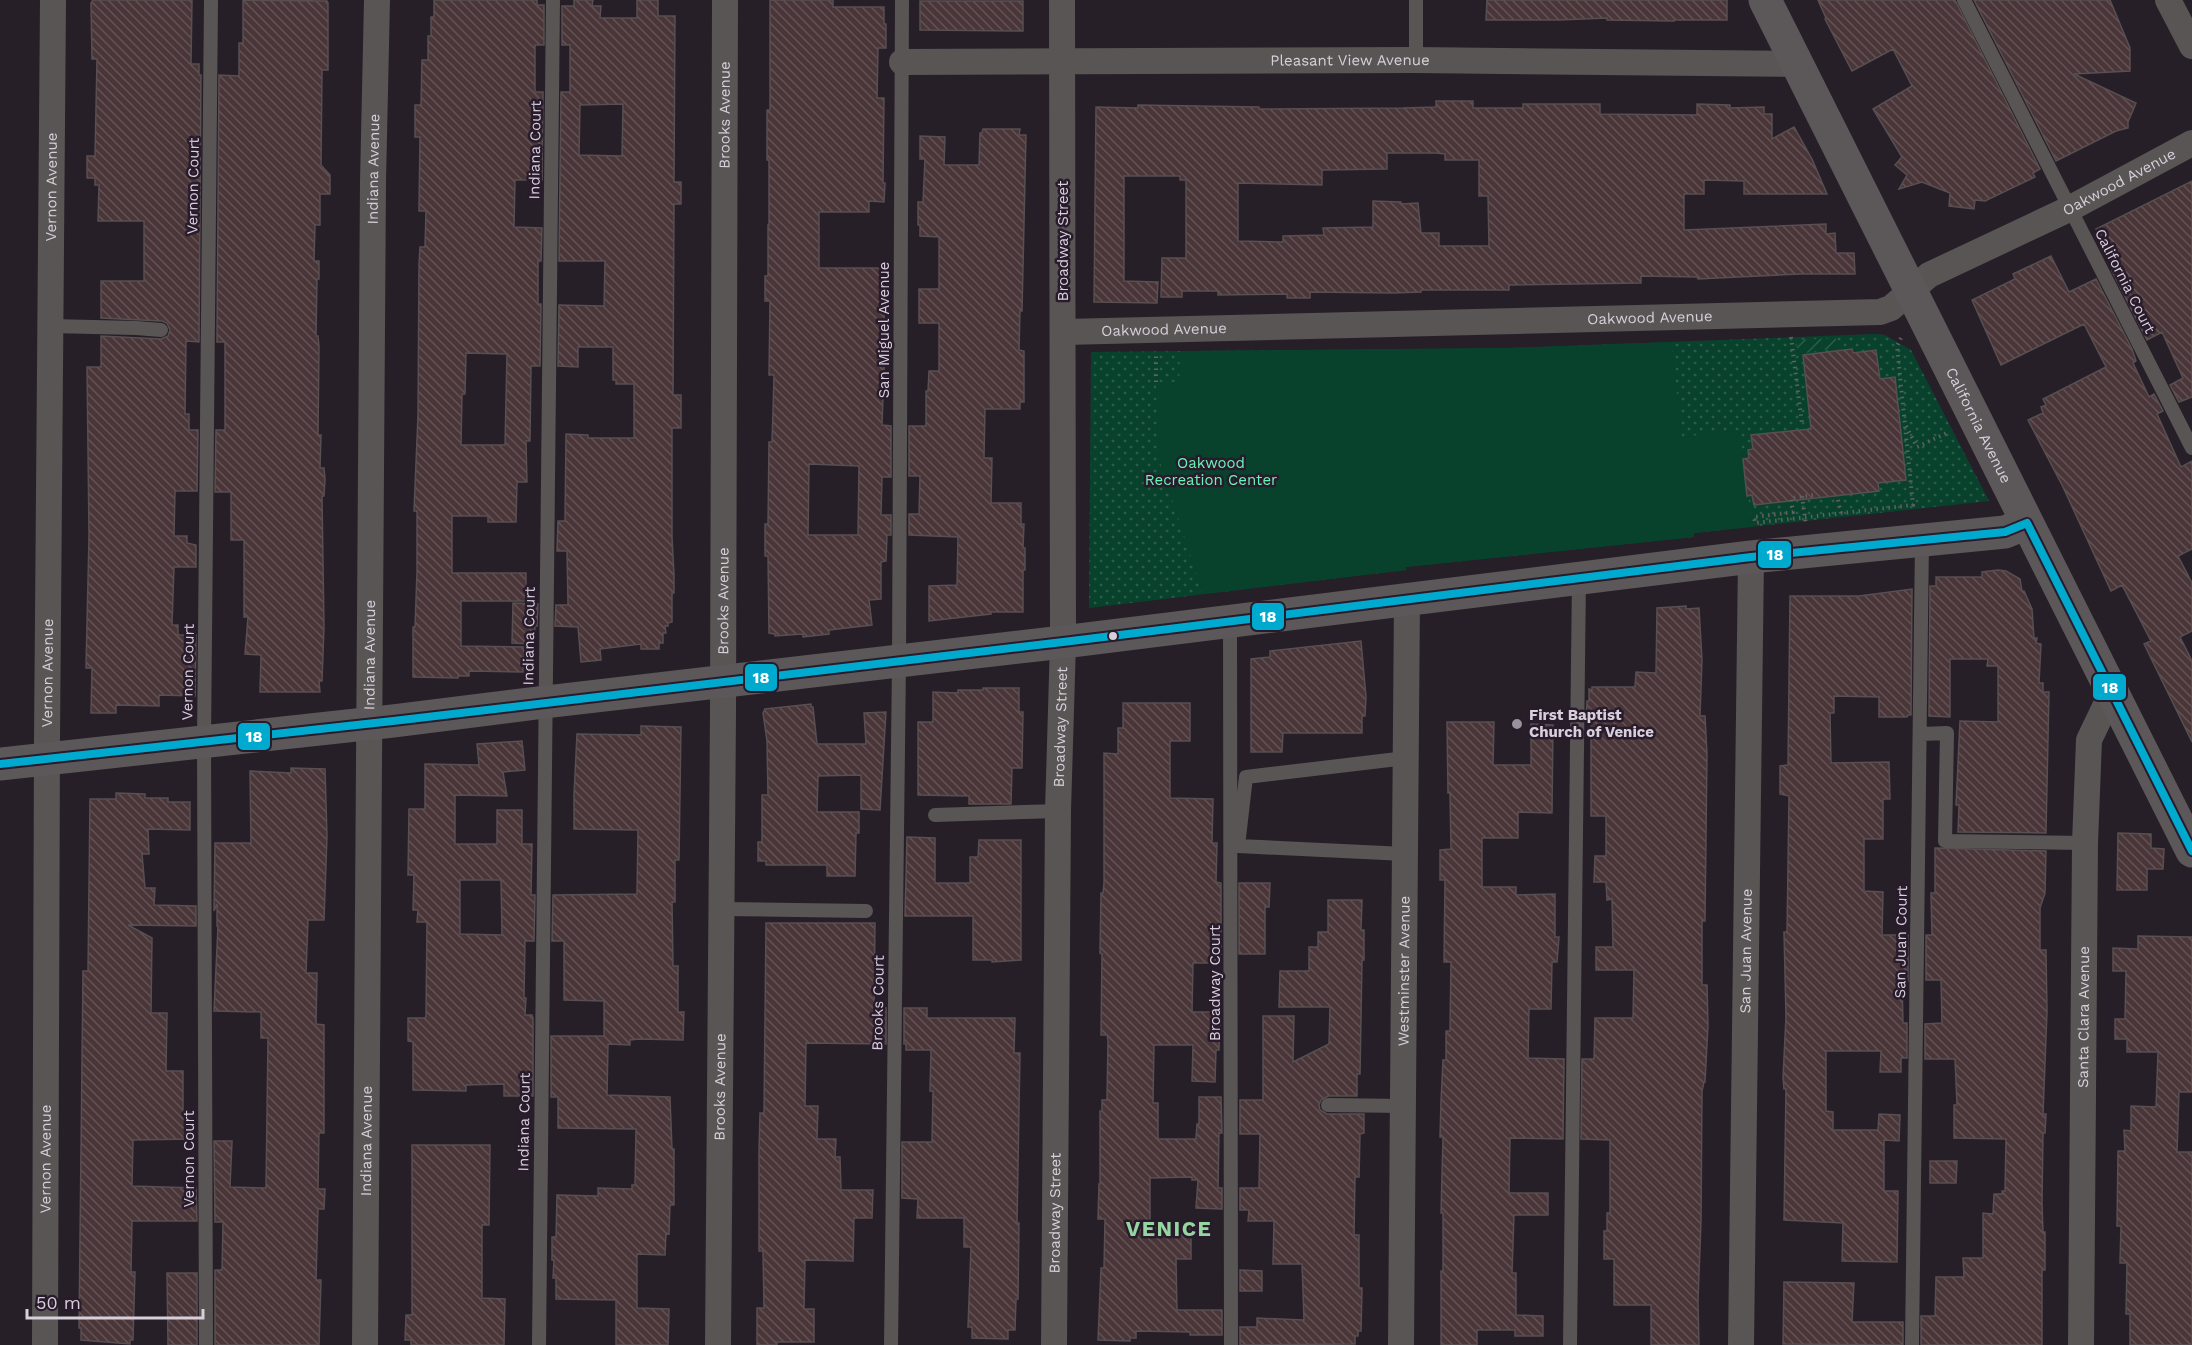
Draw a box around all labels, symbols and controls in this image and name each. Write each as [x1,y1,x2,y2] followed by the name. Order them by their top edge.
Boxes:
[1270,51,1430,70] street label: Pleasant View Avenue
[716,61,734,169] street label: Brooks Avenue
[525,100,545,199] street label: Indiana Court
[364,114,383,224] street label: Indiana Avenue
[42,132,61,242] street label: Vernon Avenue
[183,137,203,235] street label: Vernon Court
[2060,144,2179,220] street label: Oakwood Avenue
[1054,180,1072,301] street label: Broadway Street
[2091,226,2159,337] street label: California Court
[875,262,893,398] street label: San Miguel Avenue
[1587,307,1713,328] street label: Oakwood Avenue
[1101,319,1227,340] street label: Oakwood Avenue
[1942,365,2015,486] street label: California Avenue
[1145,454,1277,489] park label: Oakwood Recreation Center
[1757,540,1792,569] line badge: 18
[1767,545,1783,564] text: 18
[714,547,732,655] street label: Brooks Avenue
[519,586,539,685] street label: Indiana Court
[360,600,379,710] street label: Indiana Avenue
[1251,602,1285,631] line badge: 18
[1260,607,1276,626] text: 18
[38,618,57,728] street label: Vernon Avenue
[178,623,198,721] street label: Vernon Court
[1107,630,1119,642] unlabelled marker
[744,663,778,692] line badge: 18
[1050,666,1071,788] street label: Broadway Street
[753,668,769,687] text: 18
[2092,673,2127,701] line badge: 18
[2102,678,2118,697] text: 18
[1529,706,1654,741] place label: First Baptist Church of Venice
[1510,717,1524,731] marker: First Baptist Church of Venice
[237,722,271,751] line badge: 18
[246,727,262,746] text: 18
[1891,885,1911,999] street label: San Juan Court
[1736,888,1756,1014] street label: San Juan Avenue
[1394,896,1414,1046] street label: Westminster Avenue
[1206,924,1224,1041] street label: Broadway Court
[2074,946,2093,1088] street label: Santa Clara Avenue
[868,954,888,1051] street label: Brooks Court
[711,1033,729,1141] street label: Brooks Avenue
[514,1072,534,1171] street label: Indiana Court
[357,1086,376,1196] street label: Indiana Avenue
[36,1104,55,1214] street label: Vernon Avenue
[180,1110,198,1208] street label: Vernon Court
[1046,1152,1064,1273] street label: Broadway Street
[1126,1216,1212,1241] district label: VENICE
[27,1282,202,1320] scale bar
[36,1292,81,1313] text: 50 m

